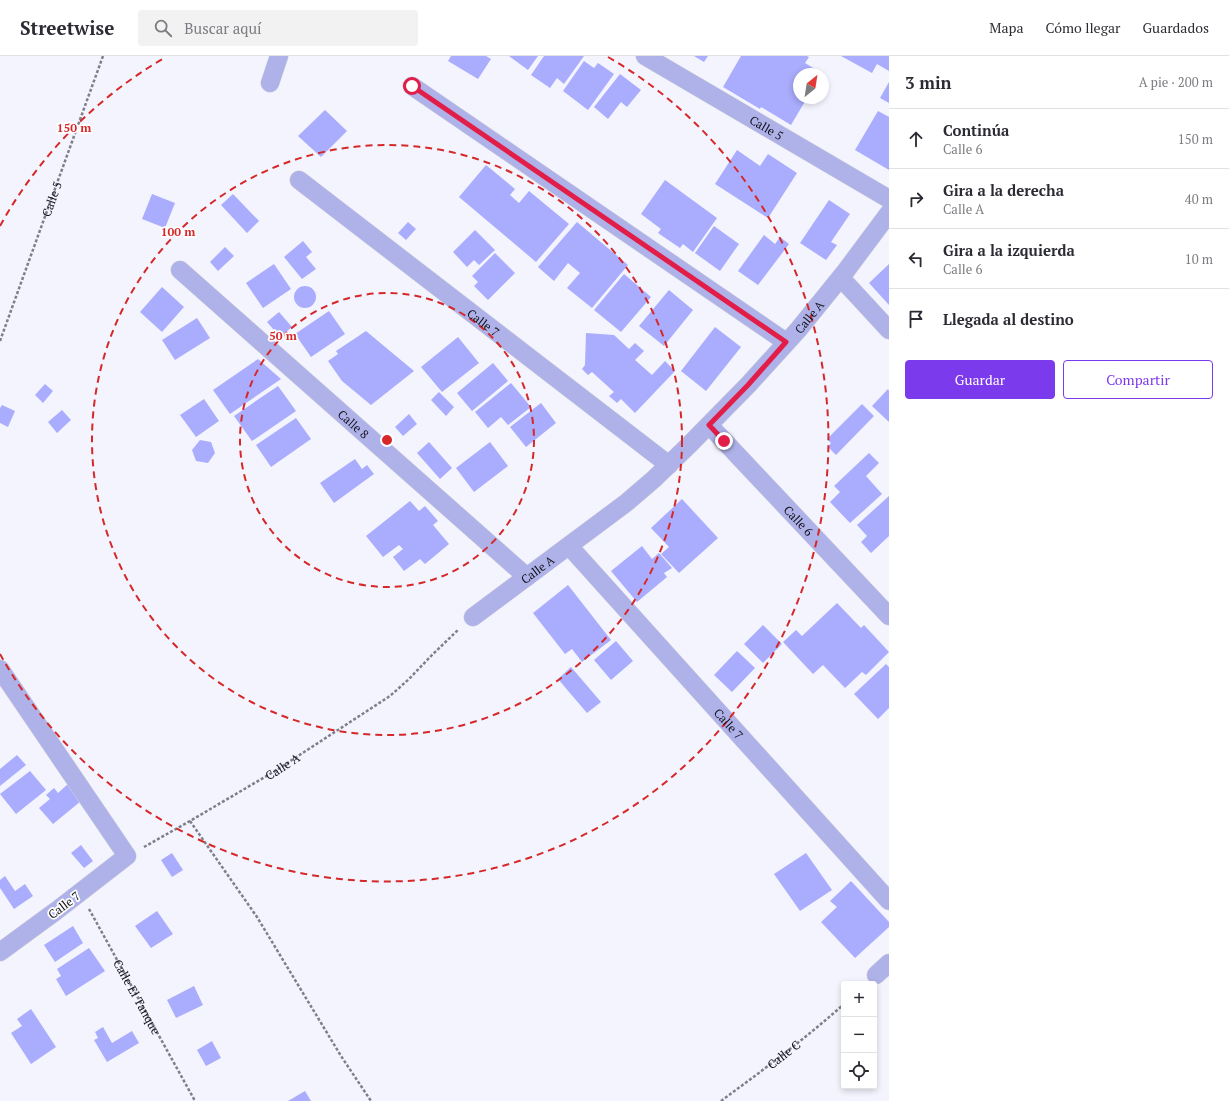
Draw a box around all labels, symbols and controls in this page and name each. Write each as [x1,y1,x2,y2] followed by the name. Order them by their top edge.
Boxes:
[138,10,418,46] search box
[20,15,114,40] text: Streetwise
[152,17,174,39] icon: search
[184,18,262,38] text: Buscar aquí
[989,18,1024,37] text: Mapa
[1046,18,1120,37] text: Cómo llegar
[1142,18,1209,37] text: Guardados
[793,68,829,104] north arrow
[905,71,952,94] text: 3 min
[1139,73,1213,91] text: A pie · 200 m
[403,77,421,95] route start
[747,112,786,143] street label: Calle 5
[57,120,91,135] text: 150 m
[943,120,1009,140] text: Continúa
[905,128,927,150] icon: ahead
[1178,130,1213,148] text: 150 m
[943,140,982,158] text: Calle 6
[38,179,65,219] street label: Calle 5
[943,180,1064,200] text: Gira a la derecha
[905,188,927,210] icon: right
[1185,190,1213,208] text: 40 m
[943,200,984,218] text: Calle A
[161,224,195,239] text: 100 m
[943,240,1075,260] text: Gira a la izquierda
[905,248,927,270] icon: left
[1185,250,1213,268] text: 10 m
[943,260,982,278] text: Calle 6
[791,297,827,336] street label: Calle A
[465,305,503,339] street label: Calle 7
[905,308,927,330] icon: arrive
[943,309,1074,329] text: Llegada al destino
[269,328,297,343] text: 50 m
[905,360,1055,399] button: Guardar
[1063,360,1213,399] button: Compartir
[335,406,372,441] street label: Calle 8
[715,432,733,450] route end
[380,433,394,447] centre of rings
[781,502,817,539] street label: Calle 6
[517,551,558,587] street label: Calle A
[711,705,747,742] street label: Calle 7
[262,749,303,783] street label: Calle A
[45,888,83,922] street label: Calle 7
[111,956,164,1037] street label: Calle El Tanque
[841,981,877,1089] map controls
[841,981,877,1017] button: +
[841,1017,877,1053] button: −
[764,1036,803,1072] street label: Calle C
[841,1053,877,1089] button: locate

